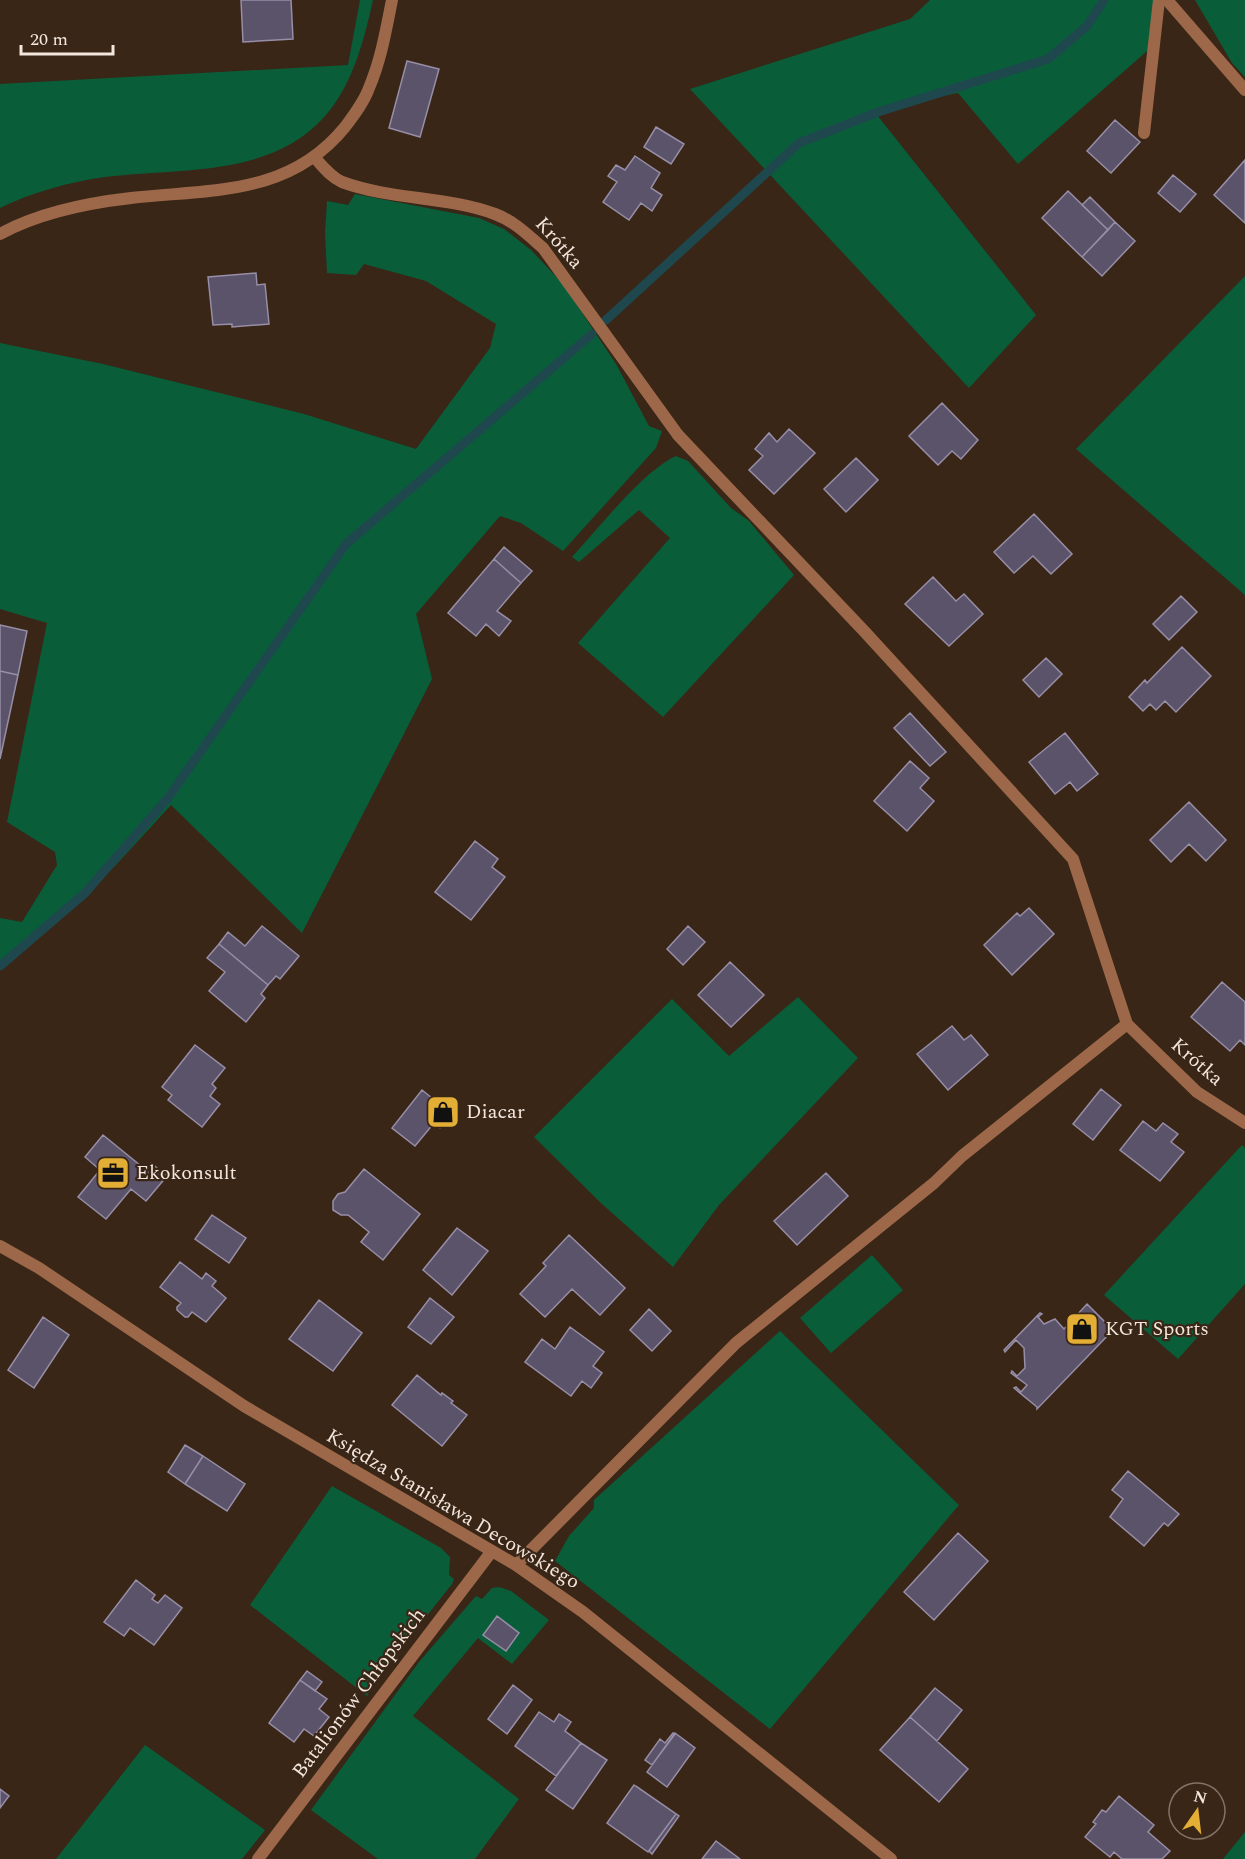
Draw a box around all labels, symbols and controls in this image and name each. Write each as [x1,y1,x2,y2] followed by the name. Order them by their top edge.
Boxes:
[21,18,112,56] scale bar
[30,26,68,53] text: 20 m
[528,210,590,276] street label: Krótka
[1164,1031,1230,1093] street label: Krótka
[425,1094,461,1130] shop icon: Diacar
[466,1097,525,1127] place label: Diacar
[95,1155,131,1191] office icon: Ekokonsult
[136,1158,237,1188] place label: Ekokonsult
[1064,1311,1100,1347] shop icon: KGT Sports
[1105,1314,1209,1344] place label: KGT Sports
[320,1421,586,1597] street label: Księdza Stanisława Decowskiego
[285,1602,433,1784] street label: Batalionów Chłopskich
[1167,1781,1227,1841] north arrow
[1191,1784,1210,1811] text: N

